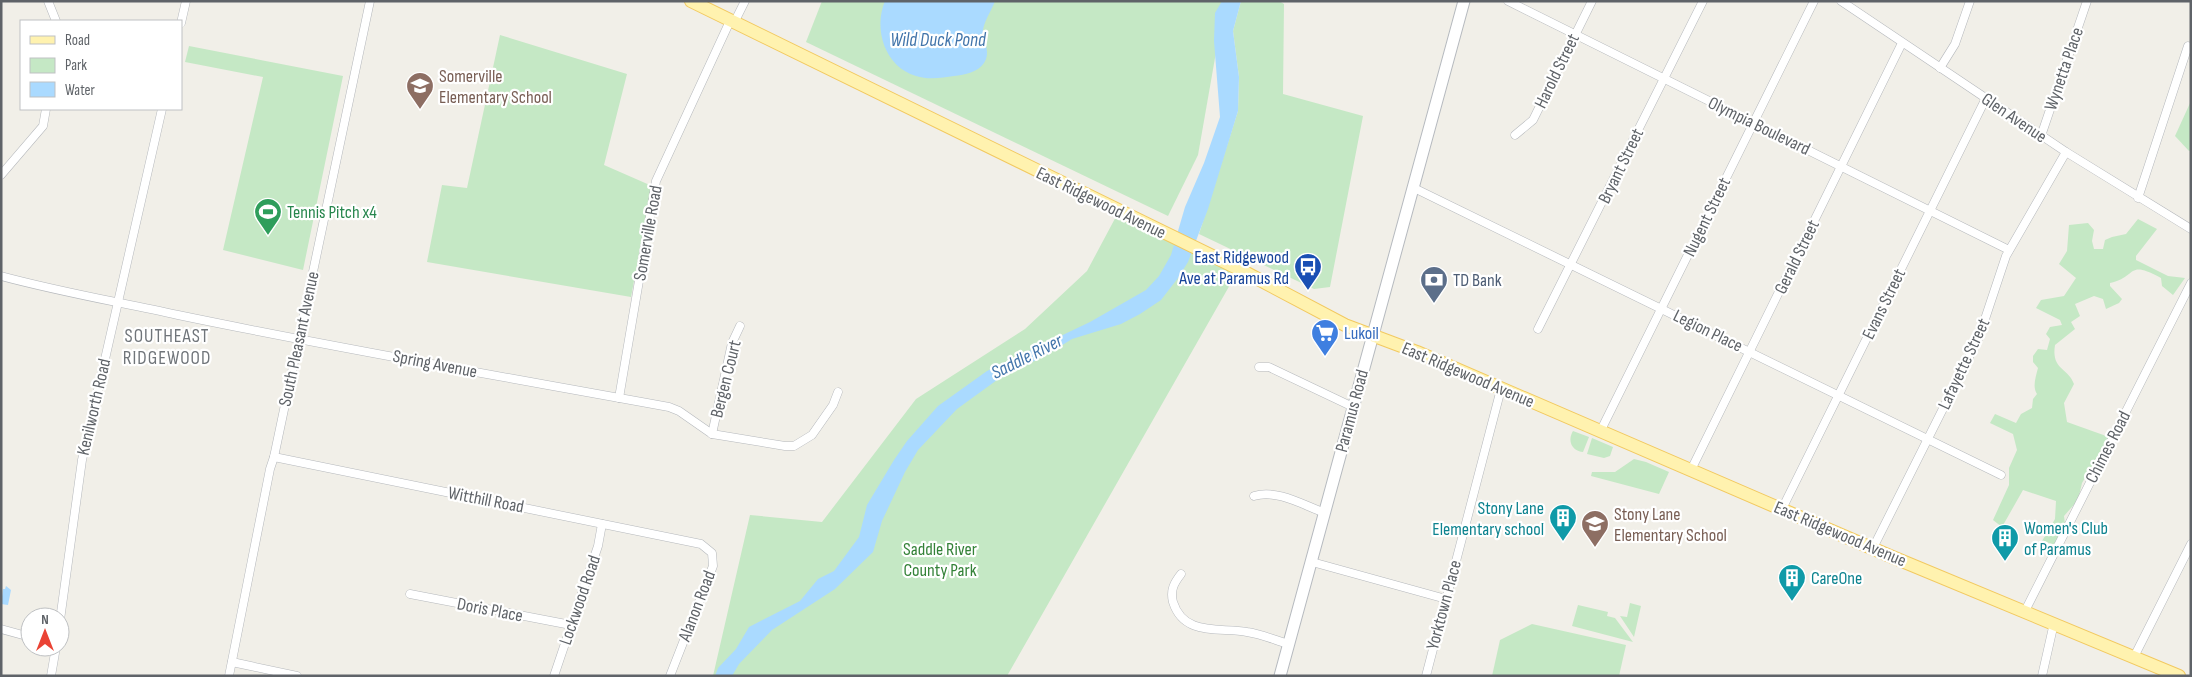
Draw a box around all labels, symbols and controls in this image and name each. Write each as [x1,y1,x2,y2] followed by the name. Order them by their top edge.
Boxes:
[20,20,182,110] legend
[2040,25,2088,113] street label: Wynetta Place
[890,29,987,52] water label: Wild Duck Pond
[1530,30,1584,112] street label: Harold Street
[65,31,90,50] text: Road
[65,56,87,75] text: Park
[439,66,552,108] place label: Somerville Elementary School
[405,71,435,110] school or university icon: Somerville Elementary School
[65,81,96,100] text: Water
[1977,89,2051,147] street label: Glen Avenue
[1705,92,1813,160] street label: Olympia Boulevard
[1594,124,1648,207] street label: Bryant Street
[1033,163,1169,243] street label: East Ridgewood Avenue
[1679,174,1735,260] street label: Nugent Street
[629,184,667,282] street label: Somerville Road
[253,197,283,236] sports icon: Tennis Pitch x4
[287,202,377,223] place label: Tennis Pitch x4
[1770,216,1824,297] street label: Gerald Street
[1178,247,1289,289] place label: East Ridgewood Ave at Paramus Rd
[1293,252,1323,291] bus stop icon: East Ridgewood Ave at Paramus Rd
[1419,265,1449,304] bank icon: TD Bank
[1858,265,1910,343] street label: Evans Street
[274,270,324,408] street label: South Pleasant Avenue
[1453,270,1502,291] place label: TD Bank
[1670,305,1746,357] street label: Legion Place
[1934,315,1994,413] street label: Lafayette Street
[1310,318,1340,357] supermarket icon: Lukoil
[1344,323,1379,344] place label: Lukoil
[123,325,211,370] district label: SOUTHEAST RIDGEWOOD
[988,329,1067,385] water label: Saddle River
[706,338,746,420] street label: Bergen Court
[1399,338,1537,412] street label: East Ridgewood Avenue
[391,346,479,382] street label: Spring Avenue
[73,357,115,457] street label: Kenilworth Road
[1331,367,1373,455] street label: Paramus Road
[2081,408,2135,486] street label: Chimes Road
[446,482,526,518] street label: Witthill Road
[1771,497,1909,571] street label: East Ridgewood Avenue
[1432,498,1544,540] place label: Stony Lane Elementary school
[1548,503,1578,542] building icon: Stony Lane Elementary school
[1614,504,1727,546] place label: Stony Lane Elementary School
[1580,509,1610,548] school or university icon: Stony Lane Elementary School
[2024,518,2108,560] place label: Women's Club of Paramus
[1990,523,2020,562] building icon: Women's Club of Paramus
[903,539,977,581] park label: Saddle River County Park
[555,552,605,648] street label: Lockwood Road
[1422,558,1466,652] street label: Yorktown Place
[1777,563,1807,602] building icon: CareOne
[674,568,720,645] street label: Alanon Road
[1811,568,1862,589] place label: CareOne
[455,593,525,627] street label: Doris Place
[20,607,70,657] north arrow
[41,611,49,628] text: N

